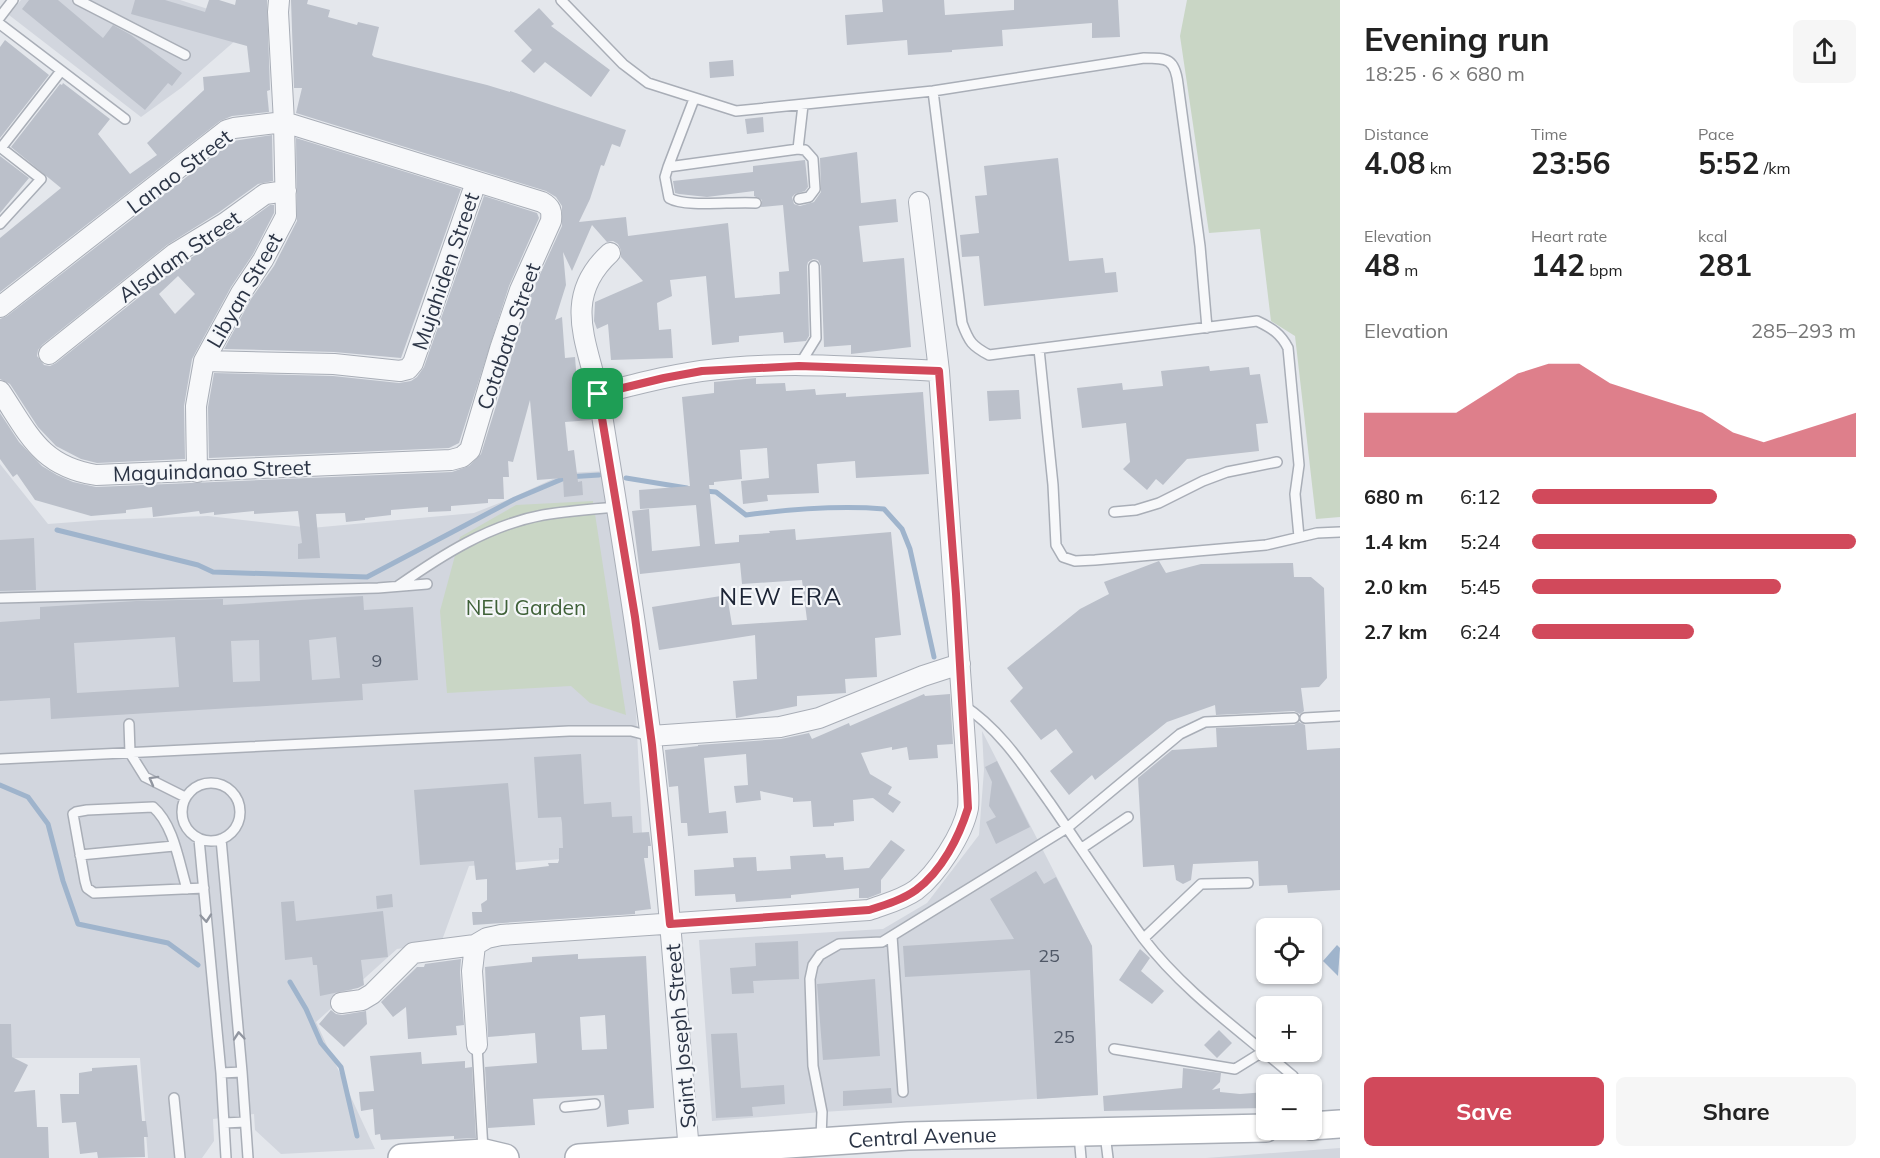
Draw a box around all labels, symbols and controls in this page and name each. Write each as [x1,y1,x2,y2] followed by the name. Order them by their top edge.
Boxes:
[1364,18,1550,59] text: Evening run
[1793,20,1856,83] button: share
[1364,61,1525,86] text: 18:25 · 6 × 680 m
[121,123,237,219] street label: Lanao Street
[1364,124,1429,144] text: Distance
[1531,124,1567,144] text: Time
[1698,124,1734,144] text: Pace
[1364,144,1425,182] text: 4.08
[1531,144,1610,182] text: 23:56
[1698,144,1759,182] text: 5:52
[1425,158,1452,178] text: km
[1759,158,1790,178] text: /km
[406,189,484,353] street label: Mujahiden Street
[113,204,245,308] street label: Alsalam Street
[1364,226,1432,246] text: Elevation
[1531,226,1607,246] text: Heart rate
[1698,226,1727,246] text: kcal
[201,228,287,352] street label: Libyan Street
[1364,246,1400,284] text: 48
[1531,246,1585,284] text: 142
[1698,246,1752,284] text: 281
[471,259,545,413] street label: Cotabato Street
[1400,260,1418,280] text: m
[1585,260,1622,280] text: bpm
[1364,318,1449,343] text: Elevation
[1751,318,1856,343] text: 285–293 m
[572,368,623,419] pin
[581,377,614,410] icon: arrive
[112,454,312,486] street label: Maguindanao Street
[1364,484,1423,509] text: 680 m
[1460,484,1501,509] text: 6:12
[1364,529,1427,554] text: 1.4 km
[1460,529,1501,554] text: 5:24
[1364,574,1427,599] text: 2.0 km
[1460,574,1501,599] text: 5:45
[719,581,843,611] district label: NEW ERA
[466,594,586,620] park label: NEU Garden
[1364,619,1427,644] text: 2.7 km
[1460,619,1501,644] text: 6:24
[372,649,382,672] house number: 9
[149,776,159,787] one-way arrow
[199,913,212,923] one-way arrow
[1256,918,1322,1140] map controls
[1256,918,1322,984] button: locate
[659,943,701,1129] street label: Saint Joseph Street
[1038,944,1060,967] house number: 25
[1256,996,1322,1062] button: +
[1053,1025,1075,1048] house number: 25
[233,1031,246,1040] one-way arrow
[1256,1074,1322,1140] button: −
[1364,1077,1604,1146] button: Save
[1616,1077,1856,1146] button: Share
[847,1121,997,1153] street label: Central Avenue

